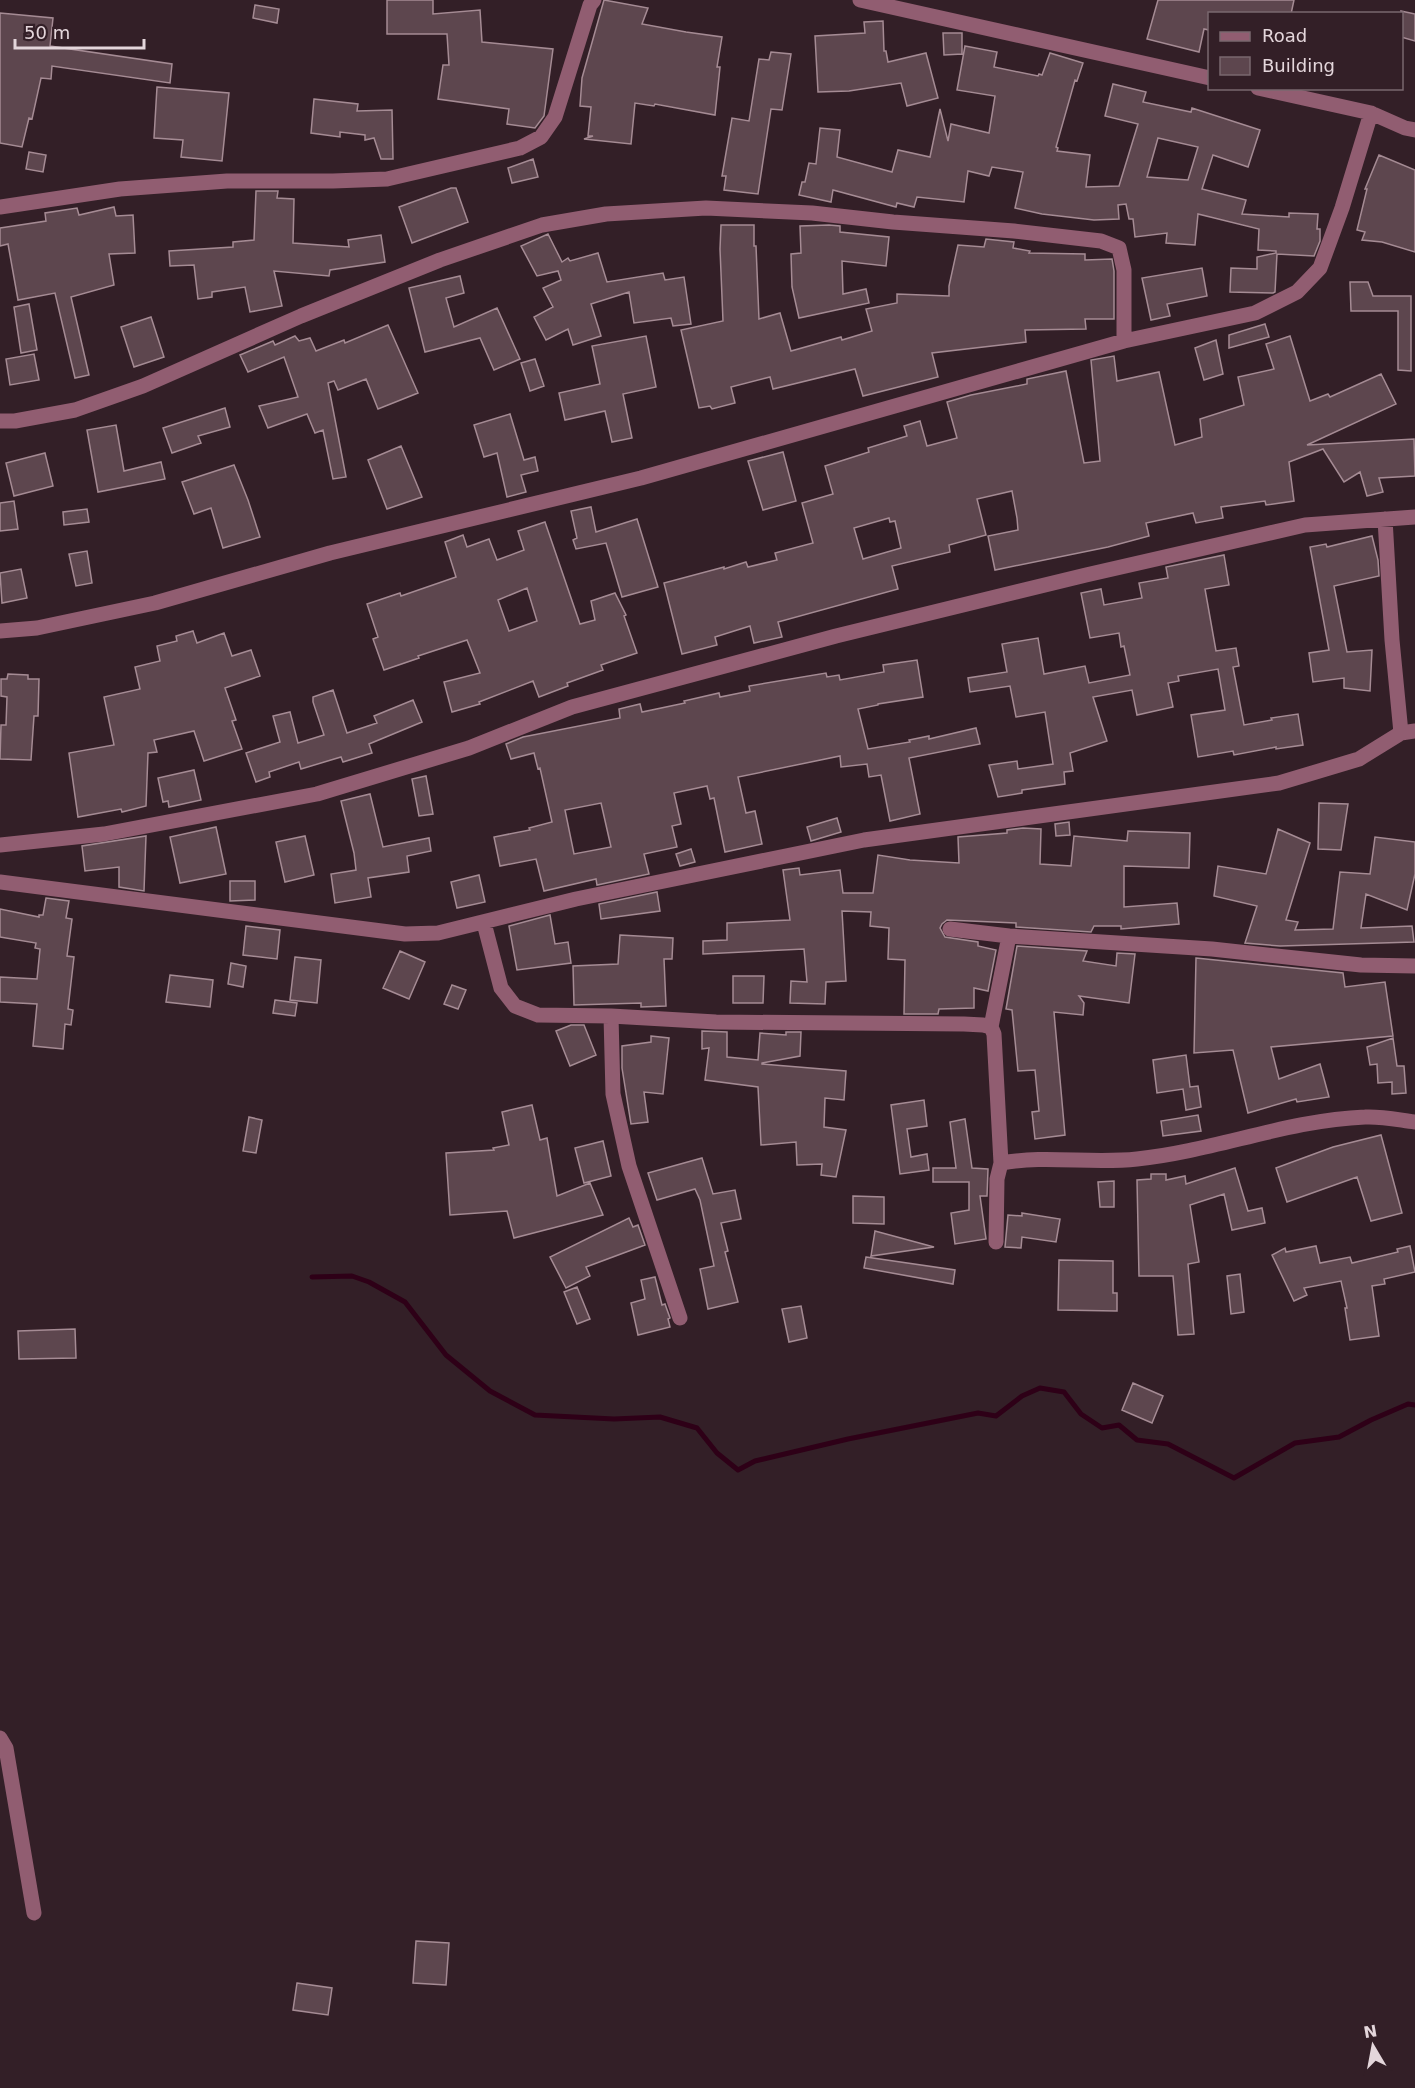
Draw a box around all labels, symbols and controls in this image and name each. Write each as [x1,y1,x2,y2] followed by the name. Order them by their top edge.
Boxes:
[15,12,144,50] scale bar
[1208,12,1403,90] legend
[24,22,70,43] text: 50 m
[1262,25,1307,46] text: Road
[1262,55,1335,76] text: Building
[1343,2016,1403,2076] north arrow
[1362,2021,1379,2042] text: N

